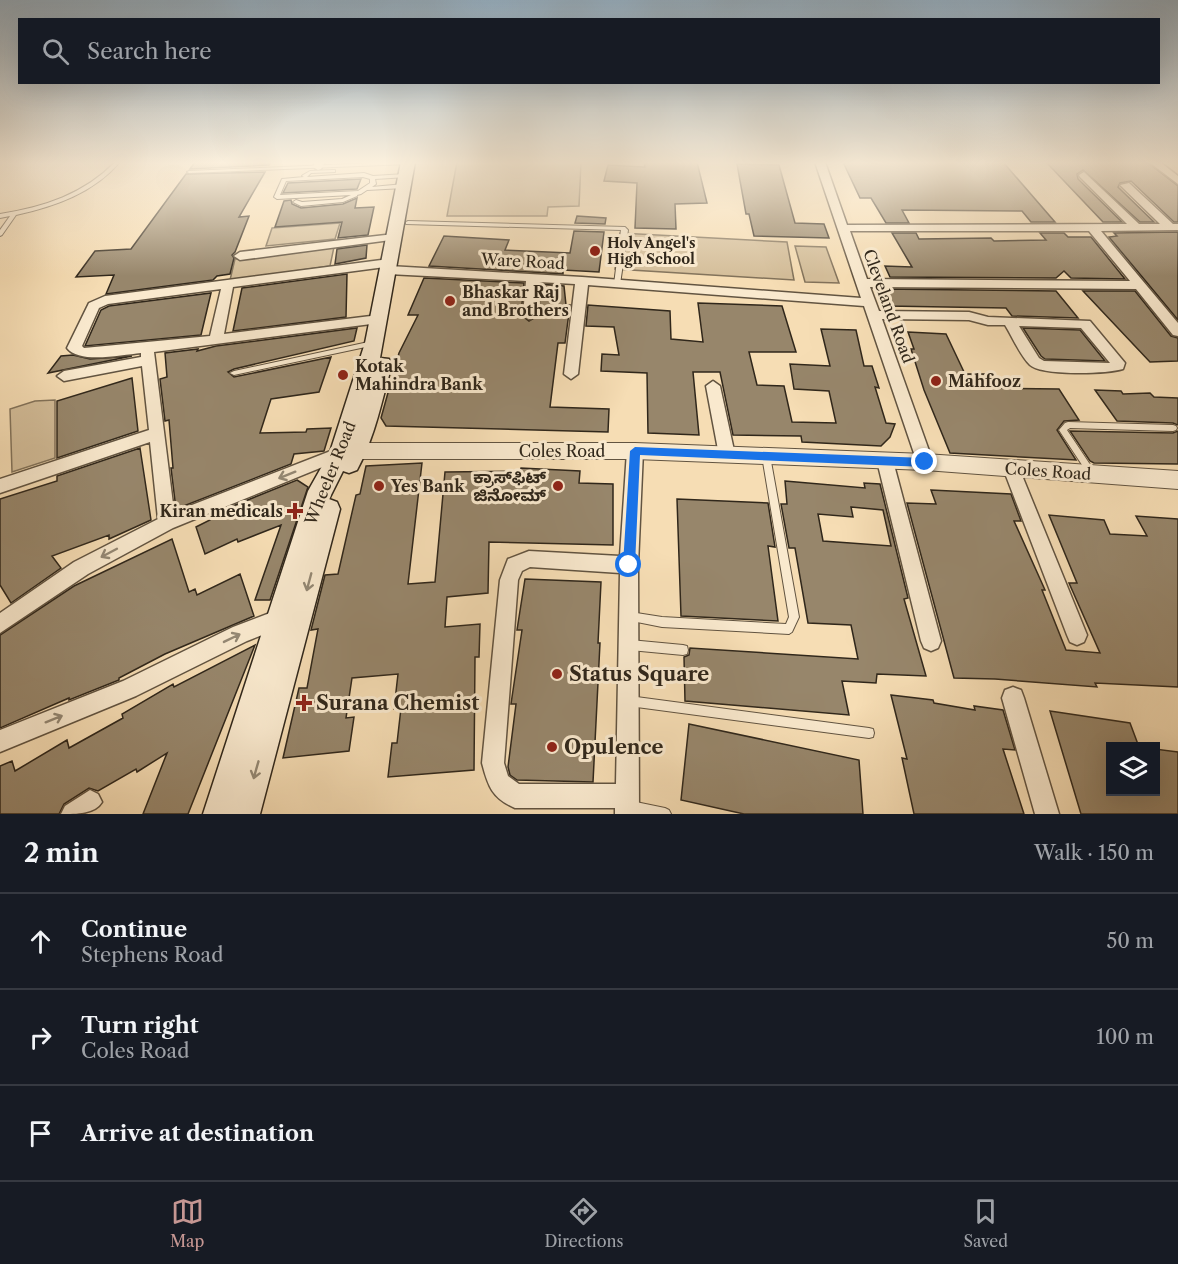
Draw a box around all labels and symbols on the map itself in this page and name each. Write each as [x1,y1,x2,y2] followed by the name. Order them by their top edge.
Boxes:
[607,234,696,268] place label: Holy Angel's High School
[588,244,602,258] marker: Holy Angel's High School
[859,246,919,366] street label: Cleveland Road
[480,249,566,273] street label: Ware Road
[462,282,569,320] place label: Bhaskar Raj and Brothers
[443,294,457,308] marker: Bhaskar Raj and Brothers
[355,356,483,394] place label: Kotak Mahindra Bank
[336,368,350,382] marker: Kotak Mahindra Bank
[948,371,1021,391] place label: Mahfooz
[929,374,943,388] marker: Mahfooz
[300,418,360,529] street label: Wheeler Road
[519,441,606,461] street label: Coles Road
[911,448,937,474] route end
[1004,458,1092,484] street label: Coles Road
[473,467,547,505] place label: ಕ್ರಾಸ್‌ಫಿಟ್ ಜಿನೋಮ್
[278,470,297,481] one-way arrow
[390,476,465,496] place label: Yes Bank
[372,479,386,493] marker: Yes Bank
[551,479,565,493] marker: ಕ್ರಾಸ್‌ಫಿಟ್ ಜಿನೋಮ್
[160,501,283,521] place label: Kiran medicals
[288,504,302,518] marker: Kiran medicals
[101,547,118,559] one-way arrow
[615,551,641,577] route start
[302,572,314,591] one-way arrow
[222,632,240,644] one-way arrow
[569,662,709,686] place label: Status Square
[550,667,564,681] marker: Status Square
[316,691,479,715] place label: Surana Chemist
[297,696,311,710] marker: Surana Chemist
[45,713,63,724] one-way arrow
[564,735,664,759] place label: Opulence
[545,740,559,754] marker: Opulence
[250,760,261,779] one-way arrow

